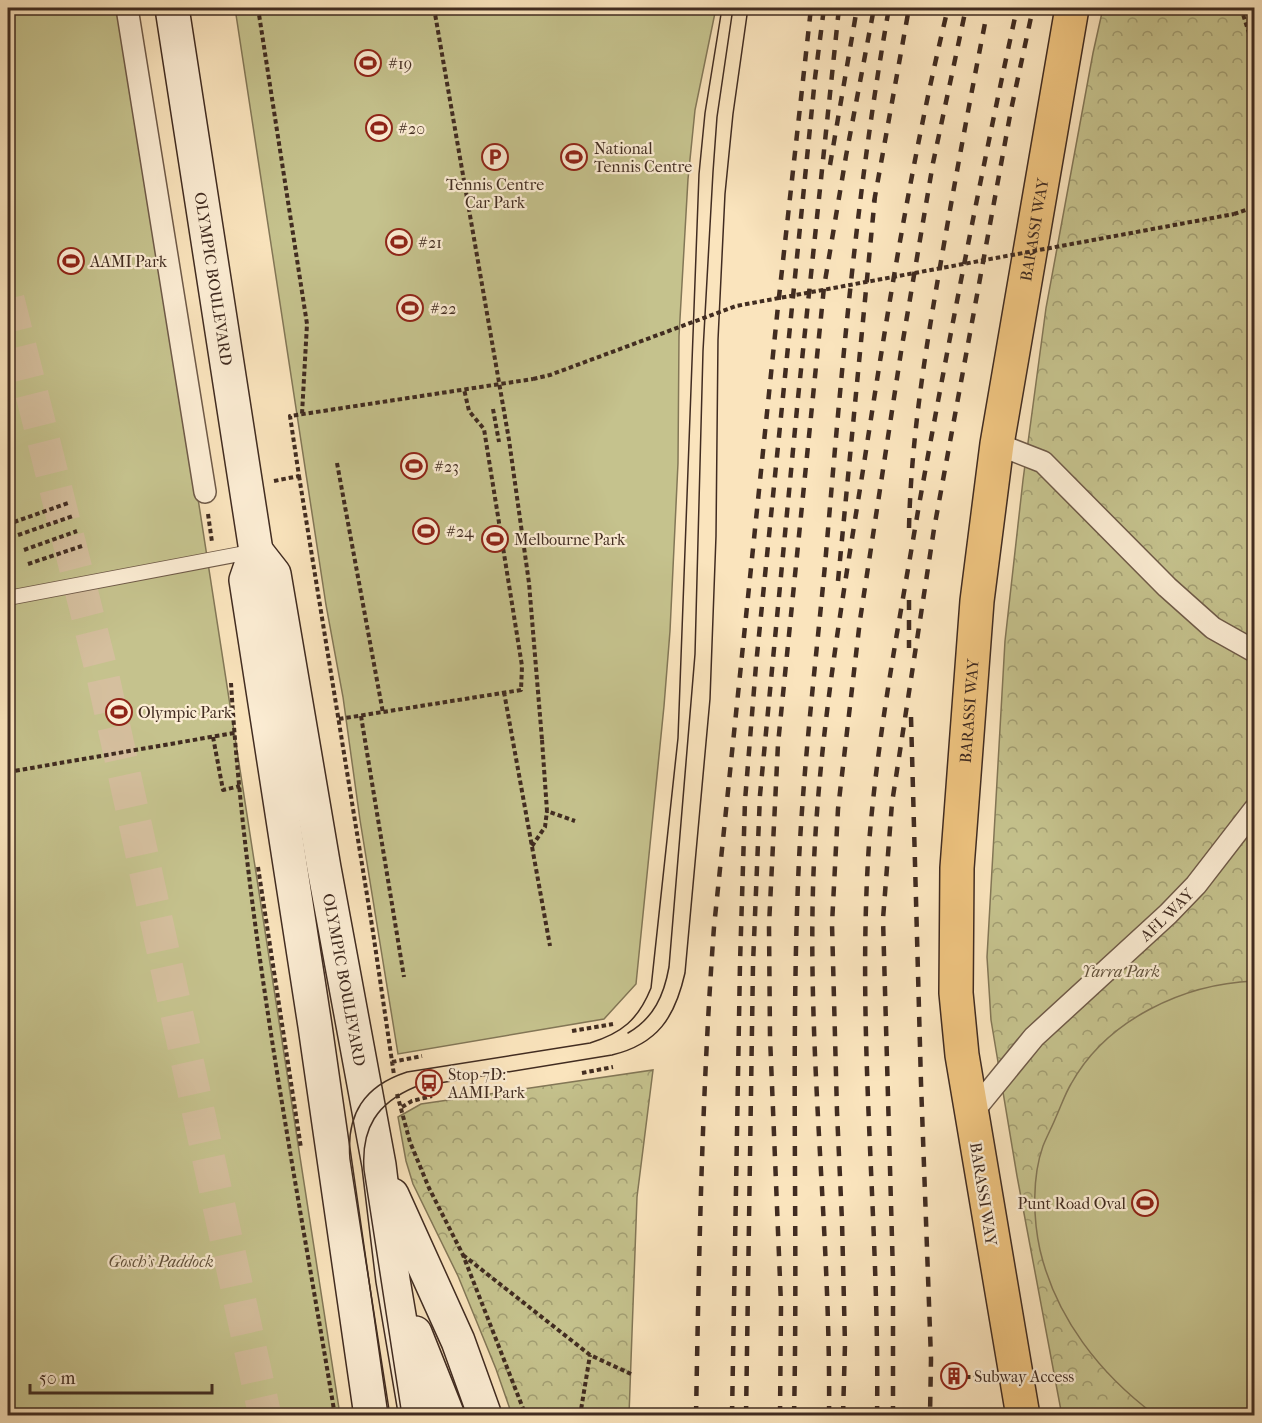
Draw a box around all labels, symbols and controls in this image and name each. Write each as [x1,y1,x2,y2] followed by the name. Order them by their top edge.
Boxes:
[353,48,383,78] sports icon: #19
[388,54,412,73] place label: #19
[364,113,394,143] sports icon: #20
[398,119,425,138] place label: #20
[594,139,692,176] place label: National Tennis Centre
[480,142,510,172] parking icon: Tennis Centre Car Park
[559,142,589,172] sports icon: National Tennis Centre
[446,175,544,212] place label: Tennis Centre Car Park
[1016,175,1053,283] street label: BARASSI WAY
[191,191,236,367] street label: OLYMPIC BOULEVARD
[384,227,414,257] sports icon: #21
[418,233,442,252] place label: #21
[56,246,86,276] sports icon: AAMI Park
[89,252,168,271] place label: AAMI Park
[395,293,425,323] sports icon: #22
[430,299,457,318] place label: #22
[399,451,429,481] sports icon: #23
[434,457,459,476] place label: #23
[411,516,441,546] sports icon: #24
[446,522,474,541] place label: #24
[480,524,510,554] sports icon: Melbourne Park
[514,530,626,549] place label: Melbourne Park
[956,657,983,764] street label: BARASSI WAY
[104,697,134,727] sports icon: Olympic Park
[138,703,233,722] place label: Olympic Park
[1135,884,1198,946] street label: AFL WAY
[319,892,369,1068] street label: OLYMPIC BOULEVARD
[1082,962,1160,981] park label: Yarra Park
[447,1065,526,1102] place label: Stop 7D: AAMI Park
[414,1068,444,1098] bus stop icon: Stop 7D: AAMI Park
[966,1141,1001,1248] street label: BARASSI WAY
[1130,1188,1160,1218] sports icon: Punt Road Oval
[1018,1194,1127,1213] place label: Punt Road Oval
[108,1252,214,1271] park label: Gosch's Paddock
[30,1357,212,1395] scale bar
[939,1361,969,1391] building icon: Subway Access
[974,1367,1074,1386] place label: Subway Access
[39,1368,76,1389] text: 50 m

